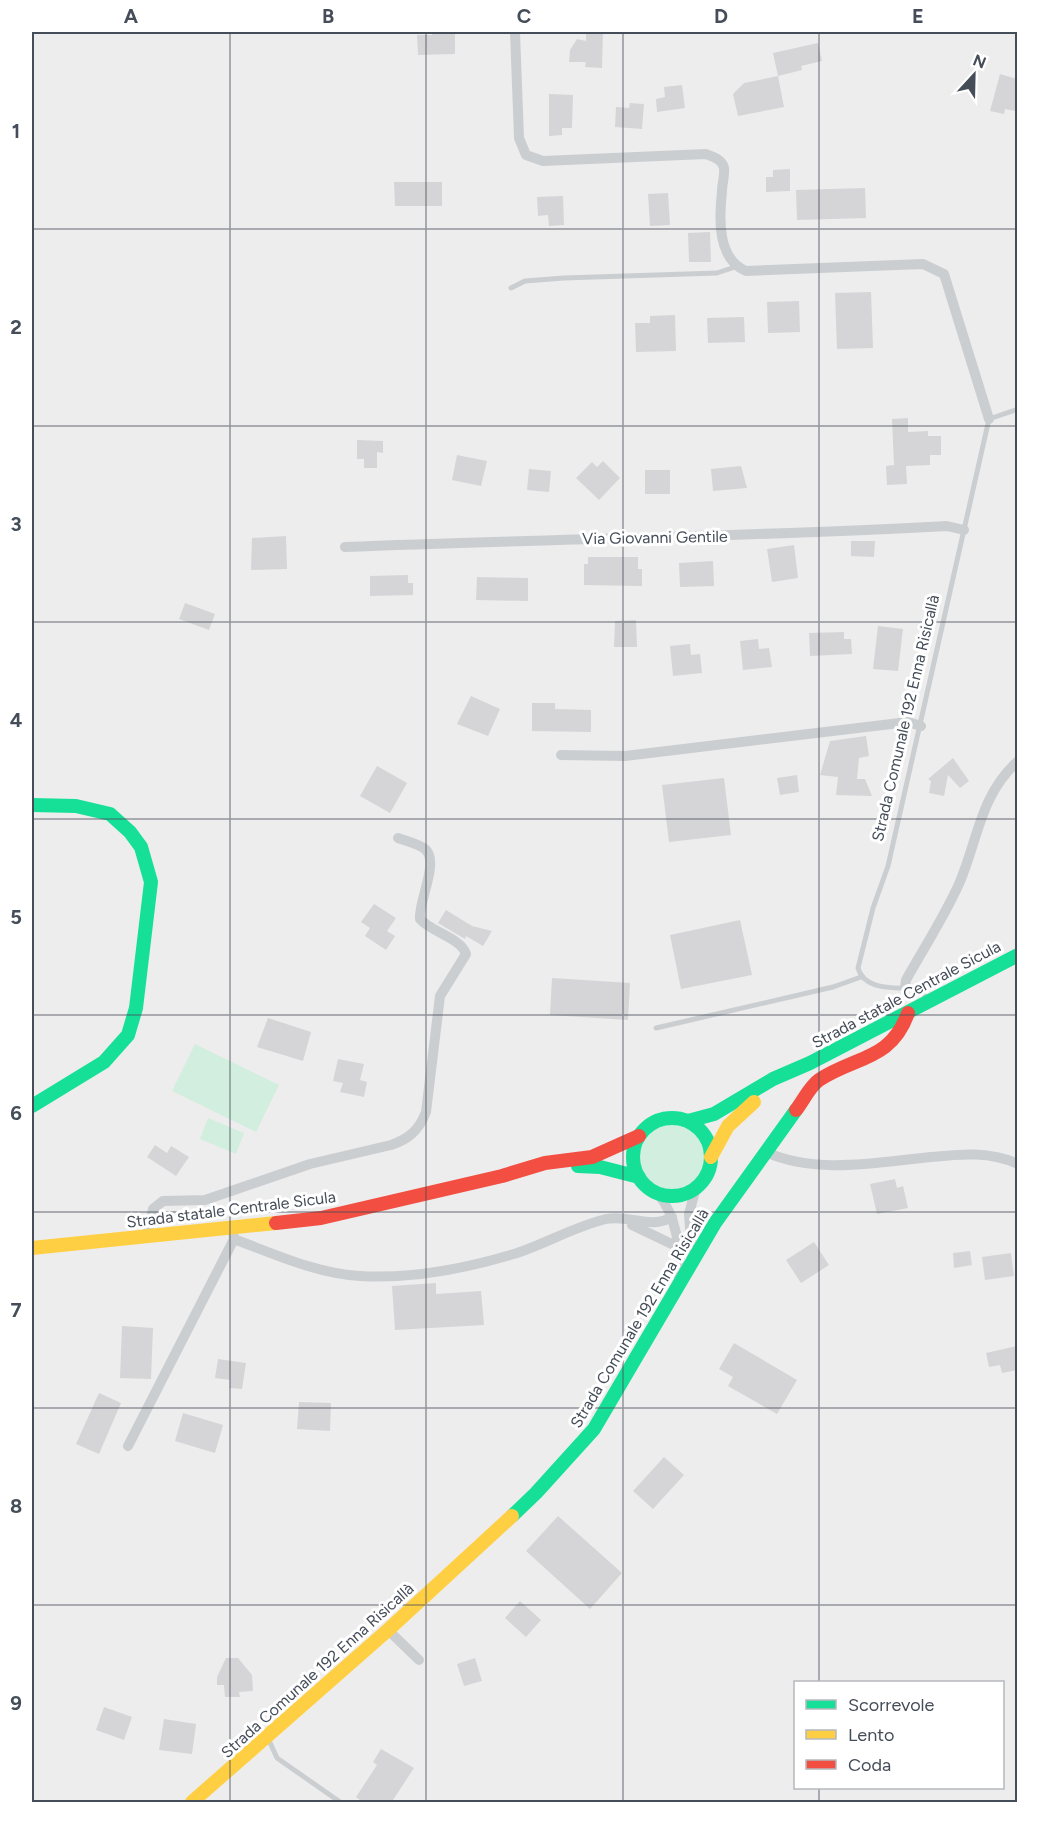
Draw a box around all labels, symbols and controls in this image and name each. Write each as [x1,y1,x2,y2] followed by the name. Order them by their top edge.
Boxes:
[124,4,139,28] text: A
[322,4,334,28] text: B
[517,4,531,28] text: C
[714,4,728,28] text: D
[912,4,924,28] text: E
[944,45,1004,105] north arrow
[970,50,989,73] text: N
[12,119,20,143] text: 1
[10,315,22,339] text: 2
[10,512,22,536] text: 3
[582,527,728,548] street label: Via Giovanni Gentile
[868,593,943,843] street label: Strada Comunale 192 Enna Risicallà
[10,708,23,732] text: 4
[10,905,22,929] text: 5
[809,937,1004,1052] street label: Strada statale Centrale Sicula
[10,1101,22,1125] text: 6
[125,1187,337,1232] street label: Strada statale Centrale Sicula
[566,1205,713,1431] street label: Strada Comunale 192 Enna Risicallà
[10,1298,22,1322] text: 7
[10,1494,22,1518] text: 8
[217,1579,418,1762] street label: Strada Comunale 192 Enna Risicallà
[794,1681,1004,1789] legend
[10,1691,22,1715] text: 9
[848,1694,935,1716] text: Scorrevole
[848,1724,894,1746] text: Lento
[848,1754,891,1776] text: Coda

